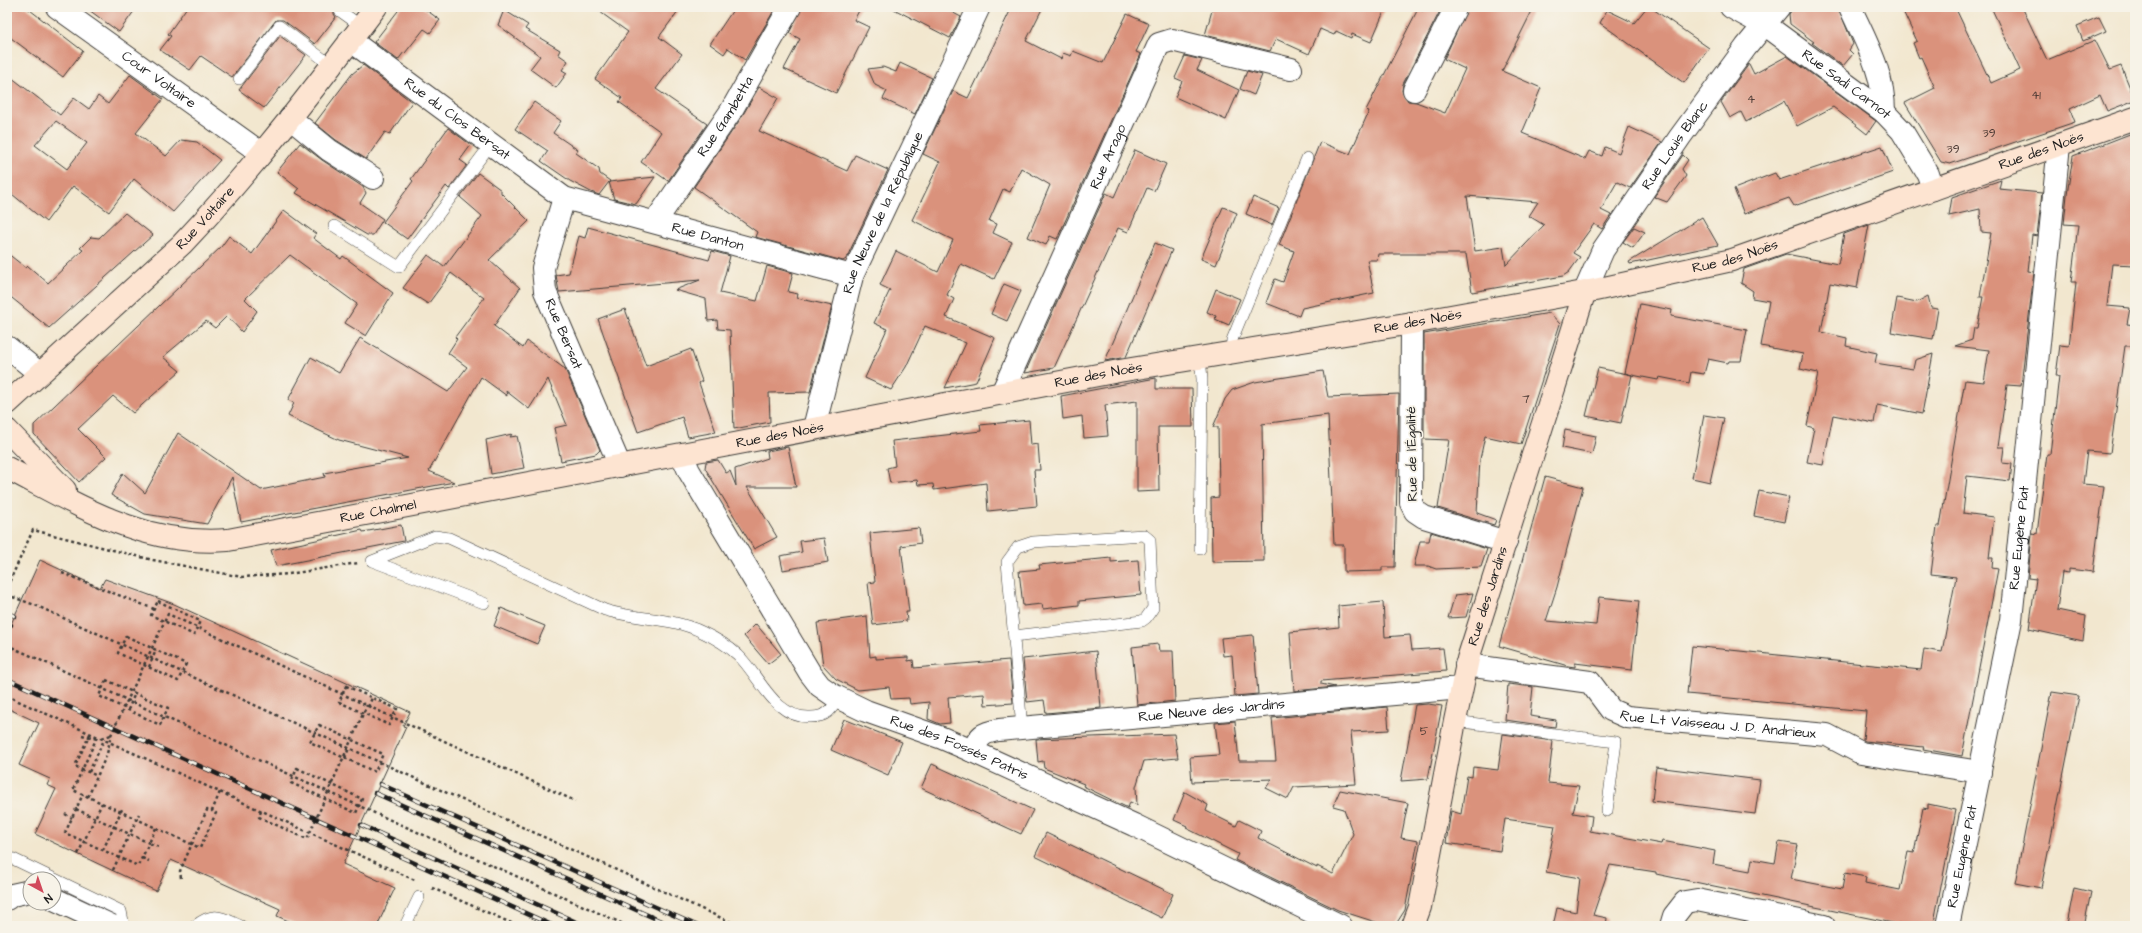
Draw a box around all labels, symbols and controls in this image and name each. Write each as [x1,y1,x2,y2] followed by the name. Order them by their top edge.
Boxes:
[1797,45,1896,124] street label: Rue Sadi Carnot
[117,46,200,114] street label: Cour Voltaire
[400,73,515,165] street label: Rue du Clos Bersat
[693,73,759,161] street label: Rue Gambetta
[2031,87,2041,104] house number: 41
[1747,91,1755,108] house number: 4
[1637,96,1714,194] street label: Rue Louis Blanc
[1085,121,1132,192] street label: Rue Arago
[1983,125,1996,142] house number: 39
[1996,127,2087,175] street label: Rue des Noës
[838,128,929,296] street label: Rue Neuve de la République
[1947,141,1960,158] house number: 39
[171,182,240,254] street label: Rue Voltaire
[669,218,746,256] street label: Rue Danton
[1690,234,1781,278] street label: Rue des Noës
[539,295,588,373] street label: Rue Bersat
[1373,304,1464,339] street label: Rue des Noës
[1053,357,1144,393] street label: Rue des Noës
[1522,391,1530,408] house number: 7
[1401,406,1423,502] street label: Rue de l'Égalité
[734,417,826,453] street label: Rue des Noës
[2004,485,2035,591] street label: Rue Eugène Piat
[338,494,418,529] street label: Rue Chalmel
[1463,544,1513,648] street label: Rue des Jardins
[1137,694,1286,727] street label: Rue Neuve des Jardins
[1617,705,1817,744] street label: Rue Lt Vaisseau J. D. Andrieux
[887,710,1032,785] street label: Rue des Fossés Patris
[1420,723,1429,740] house number: 5
[1942,803,1983,910] street label: Rue Eugène Piat
[22,871,62,911] north arrow
[41,890,56,906] text: N

